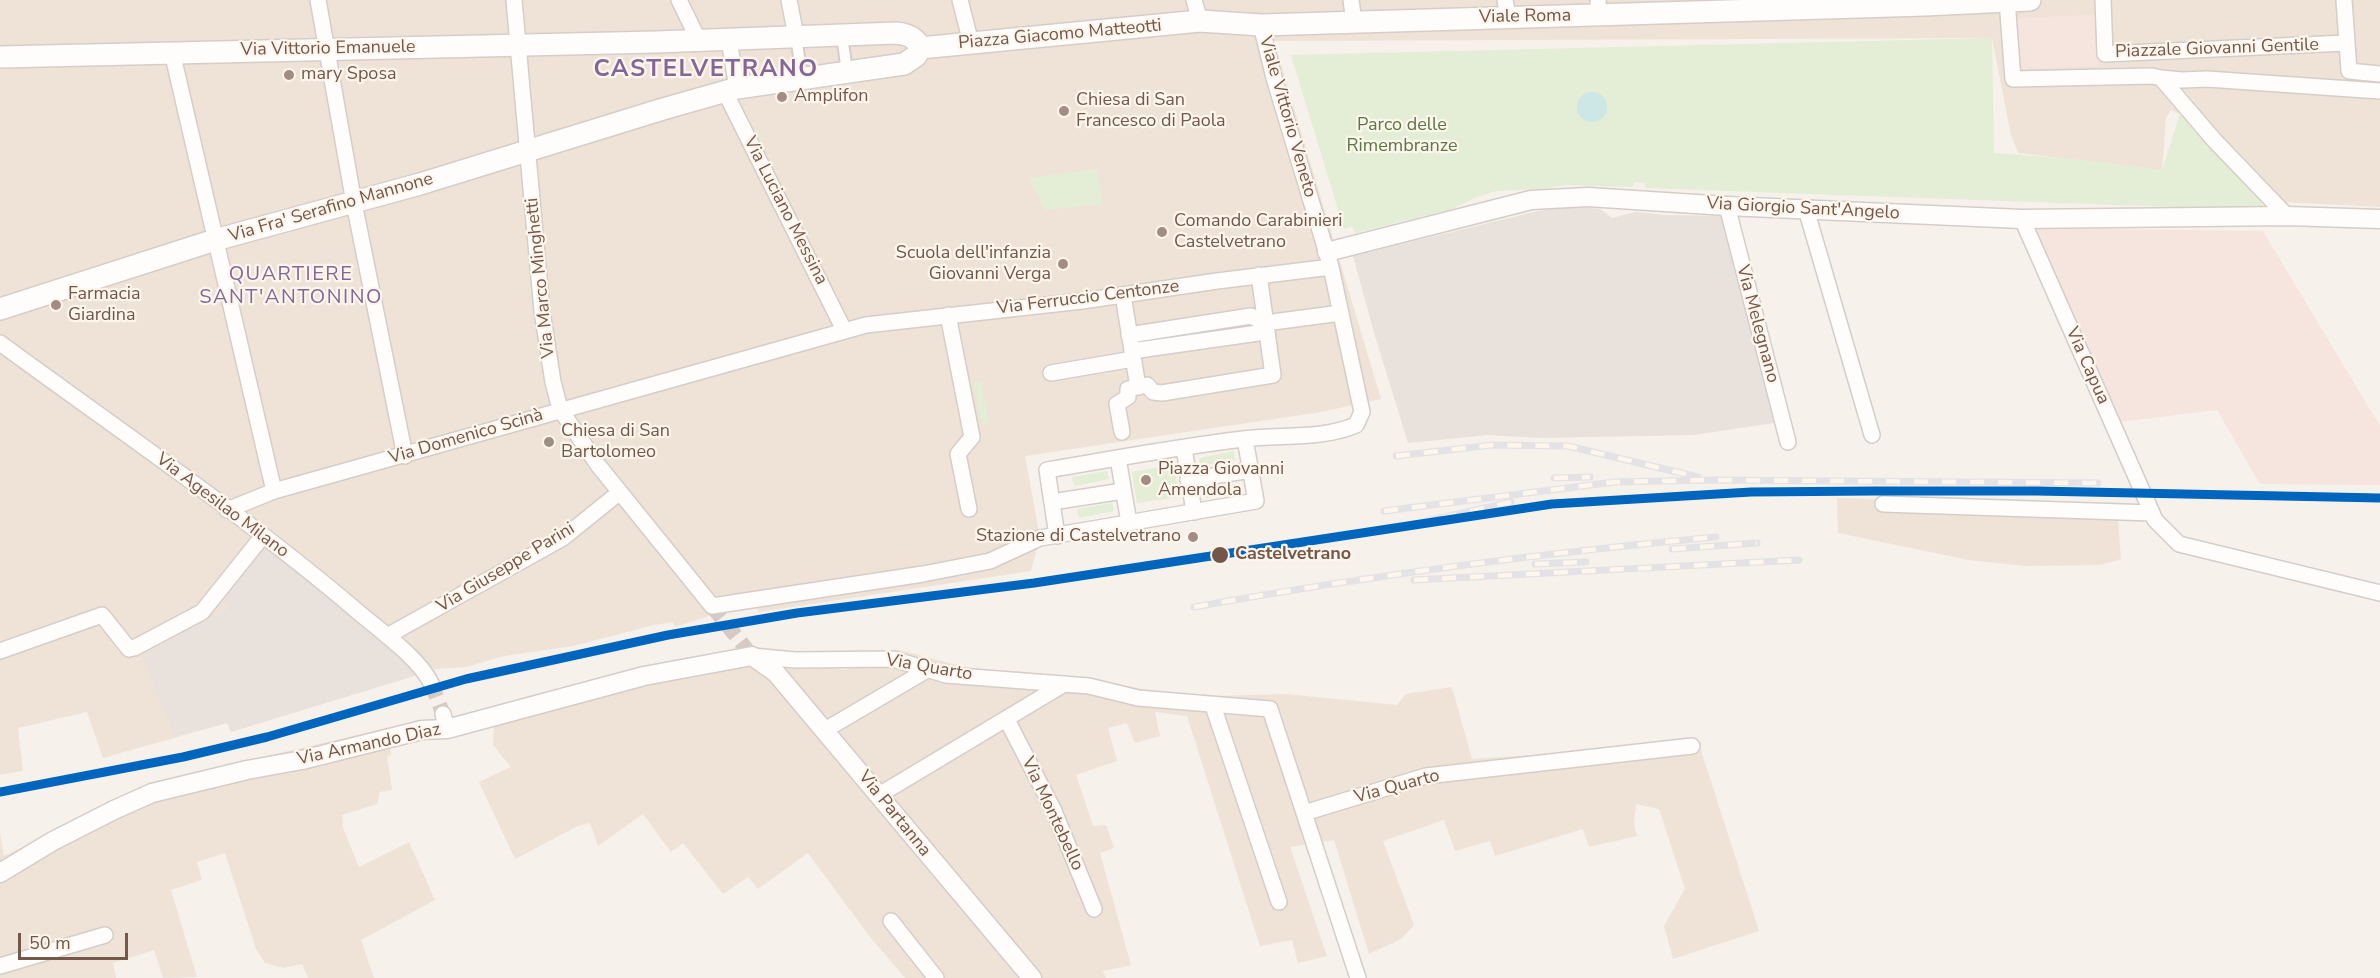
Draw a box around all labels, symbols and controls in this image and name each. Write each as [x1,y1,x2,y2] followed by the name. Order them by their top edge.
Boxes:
[1479,5,1571,29] street label: Viale Roma
[957,15,1163,55] street label: Piazza Giacomo Matteotti
[1254,34,1320,200] street label: Viale Vittorio Veneto
[2115,35,2319,63] street label: Piazzale Giovanni Gentile
[240,37,416,61] street label: Via Vittorio Emanuele
[593,56,819,84] district label: CASTELVETRANO
[301,64,397,86] place label: mary Sposa
[282,68,296,82] marker: mary Sposa
[794,86,869,108] place label: Amplifon
[775,90,789,104] marker: Amplifon
[1076,90,1226,132] place label: Chiesa di San Francesco di Paola
[1057,104,1071,118] marker: Chiesa di San Francesco di Paola
[1347,115,1457,158] park label: Parco delle Rimembranze
[738,133,832,289] street label: Via Luciano Messina
[226,168,436,248] street label: Via Fra' Serafino Mannone
[1706,193,1900,225] street label: Via Giorgio Sant'Angelo
[522,197,560,359] street label: Via Marco Minghetti
[1174,211,1342,254] place label: Comando Carabinieri Castelvetrano
[1155,225,1169,239] marker: Comando Carabinieri Castelvetrano
[896,243,1051,286] place label: Scuola dell'infanzia Giovanni Verga
[1056,257,1070,271] marker: Scuola dell'infanzia Giovanni Verga
[199,263,383,310] district label: QUARTIERE SANT'ANTONINO
[1731,263,1783,385] street label: Via Melegnano
[996,276,1180,320] street label: Via Ferruccio Centonze
[68,284,140,326] place label: Farmacia Giardina
[49,298,63,312] marker: Farmacia Giardina
[2060,324,2114,408] street label: Via Capua
[386,405,546,469] street label: Via Domenico Scinà
[561,421,670,464] place label: Chiesa di San Bartolomeo
[542,435,556,449] marker: Chiesa di San Bartolomeo
[151,449,293,563] street label: Via Agesilao Milano
[1158,459,1284,502] place label: Piazza Giovanni Amendola
[1139,473,1153,487] marker: Piazza Giovanni Amendola
[433,518,579,618] street label: Via Giuseppe Parini
[976,526,1181,548] place label: Stazione di Castelvetrano
[1186,530,1200,544] marker: Stazione di Castelvetrano
[1235,544,1351,566] place label: Castelvetrano
[1210,545,1230,565] marker: Castelvetrano
[884,650,974,686] street label: Via Quarto
[295,719,443,771] street label: Via Armando Diaz
[1016,754,1088,874] street label: Via Montebello
[1352,765,1442,809] street label: Via Quarto
[853,767,935,861] street label: Via Partanna
[21,921,130,959] scale bar
[29,931,71,955] text: 50 m

